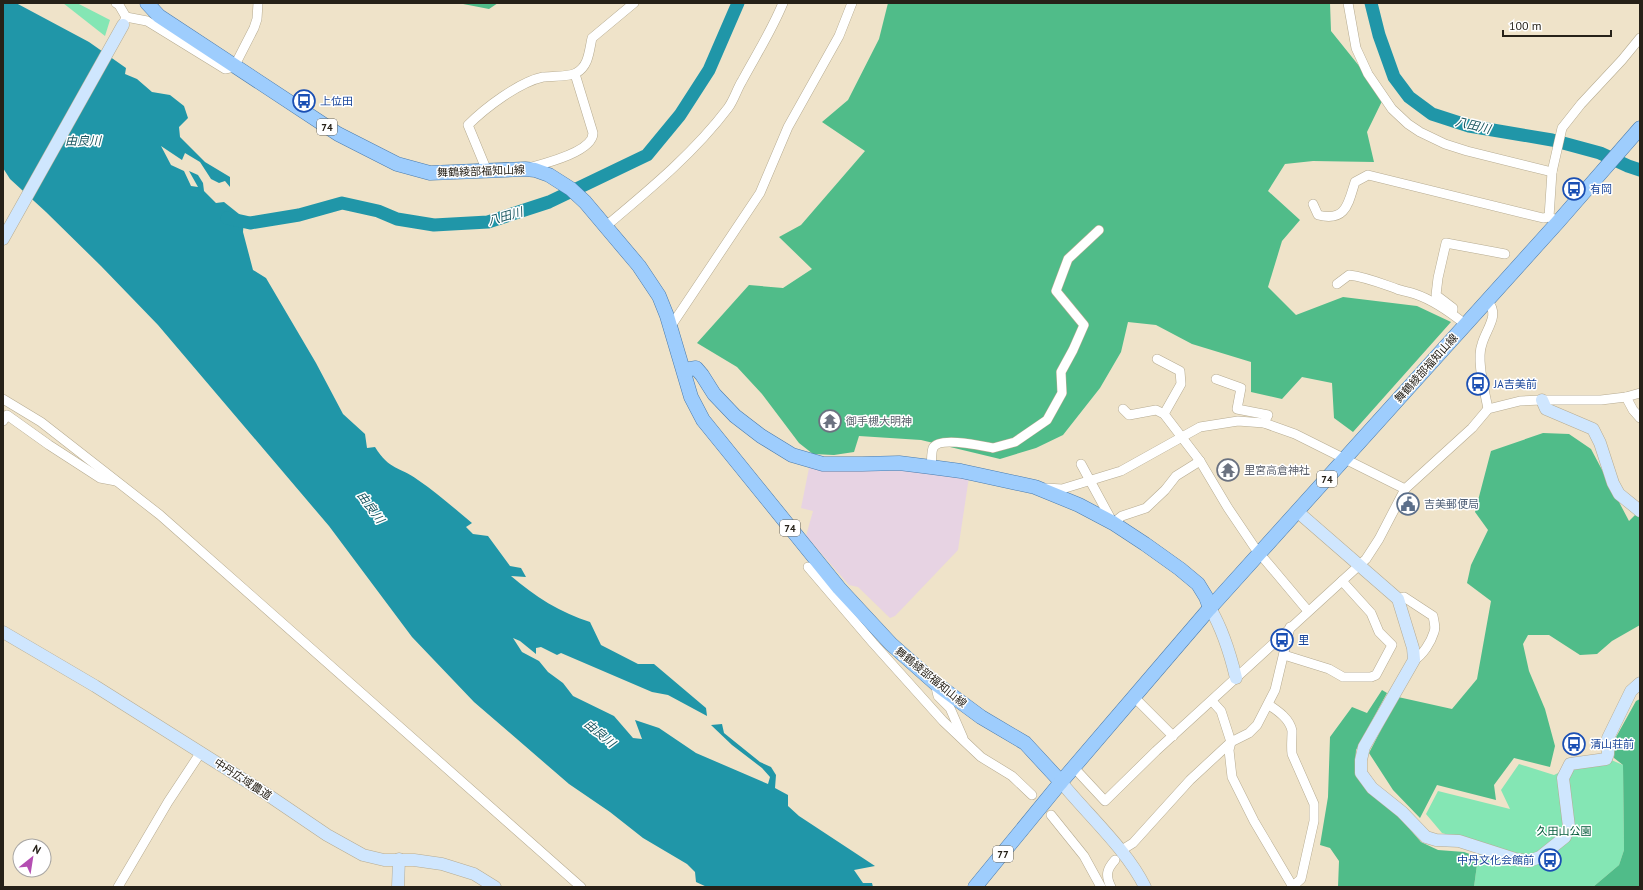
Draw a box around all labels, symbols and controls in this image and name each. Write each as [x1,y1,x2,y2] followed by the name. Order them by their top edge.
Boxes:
[1503,12,1611,38] scale bar
[1509,18,1542,33] text: 100 m
[291,88,317,114] bus stop icon: 上位田
[320,94,353,108] place label: 上位田
[1454,114,1494,137] water label: 八田川
[317,119,337,135] road number: 74
[65,133,103,148] water label: 由良川
[437,162,525,180] street label: 舞鶴綾部福知山線
[1561,176,1587,202] bus stop icon: 有岡
[1590,182,1612,196] place label: 有岡
[486,203,526,228] water label: 八田川
[1391,331,1461,405] street label: 舞鶴綾部福知山線
[1465,371,1491,397] bus stop icon: JA吉美前
[1493,377,1537,391] place label: JA吉美前
[817,408,843,434] temple icon: 御手槻大明神
[845,414,912,428] place label: 御手槻大明神
[1215,457,1241,483] temple icon: 里宮高倉神社
[1244,463,1310,477] place label: 里宮高倉神社
[1317,471,1337,487] road number: 74
[354,488,389,528] water label: 由良川
[1395,491,1421,517] public building icon: 吉美郵便局
[1424,497,1479,511] place label: 吉美郵便局
[780,520,800,536] road number: 74
[1269,627,1295,653] bus stop icon: 里
[1298,633,1309,647] place label: 里
[892,644,970,710] street label: 舞鶴綾部福知山線
[581,716,620,752] water label: 由良川
[1561,731,1587,757] bus stop icon: 清山荘前
[1590,737,1634,751] place label: 清山荘前
[212,755,274,803] street label: 中丹広域農道
[1537,824,1592,838] park label: 久田山公園
[12,838,52,878] north arrow
[30,841,44,857] text: N
[993,846,1013,862] road number: 77
[1537,847,1563,873] bus stop icon: 中丹文化会館前
[1457,853,1534,867] place label: 中丹文化会館前

